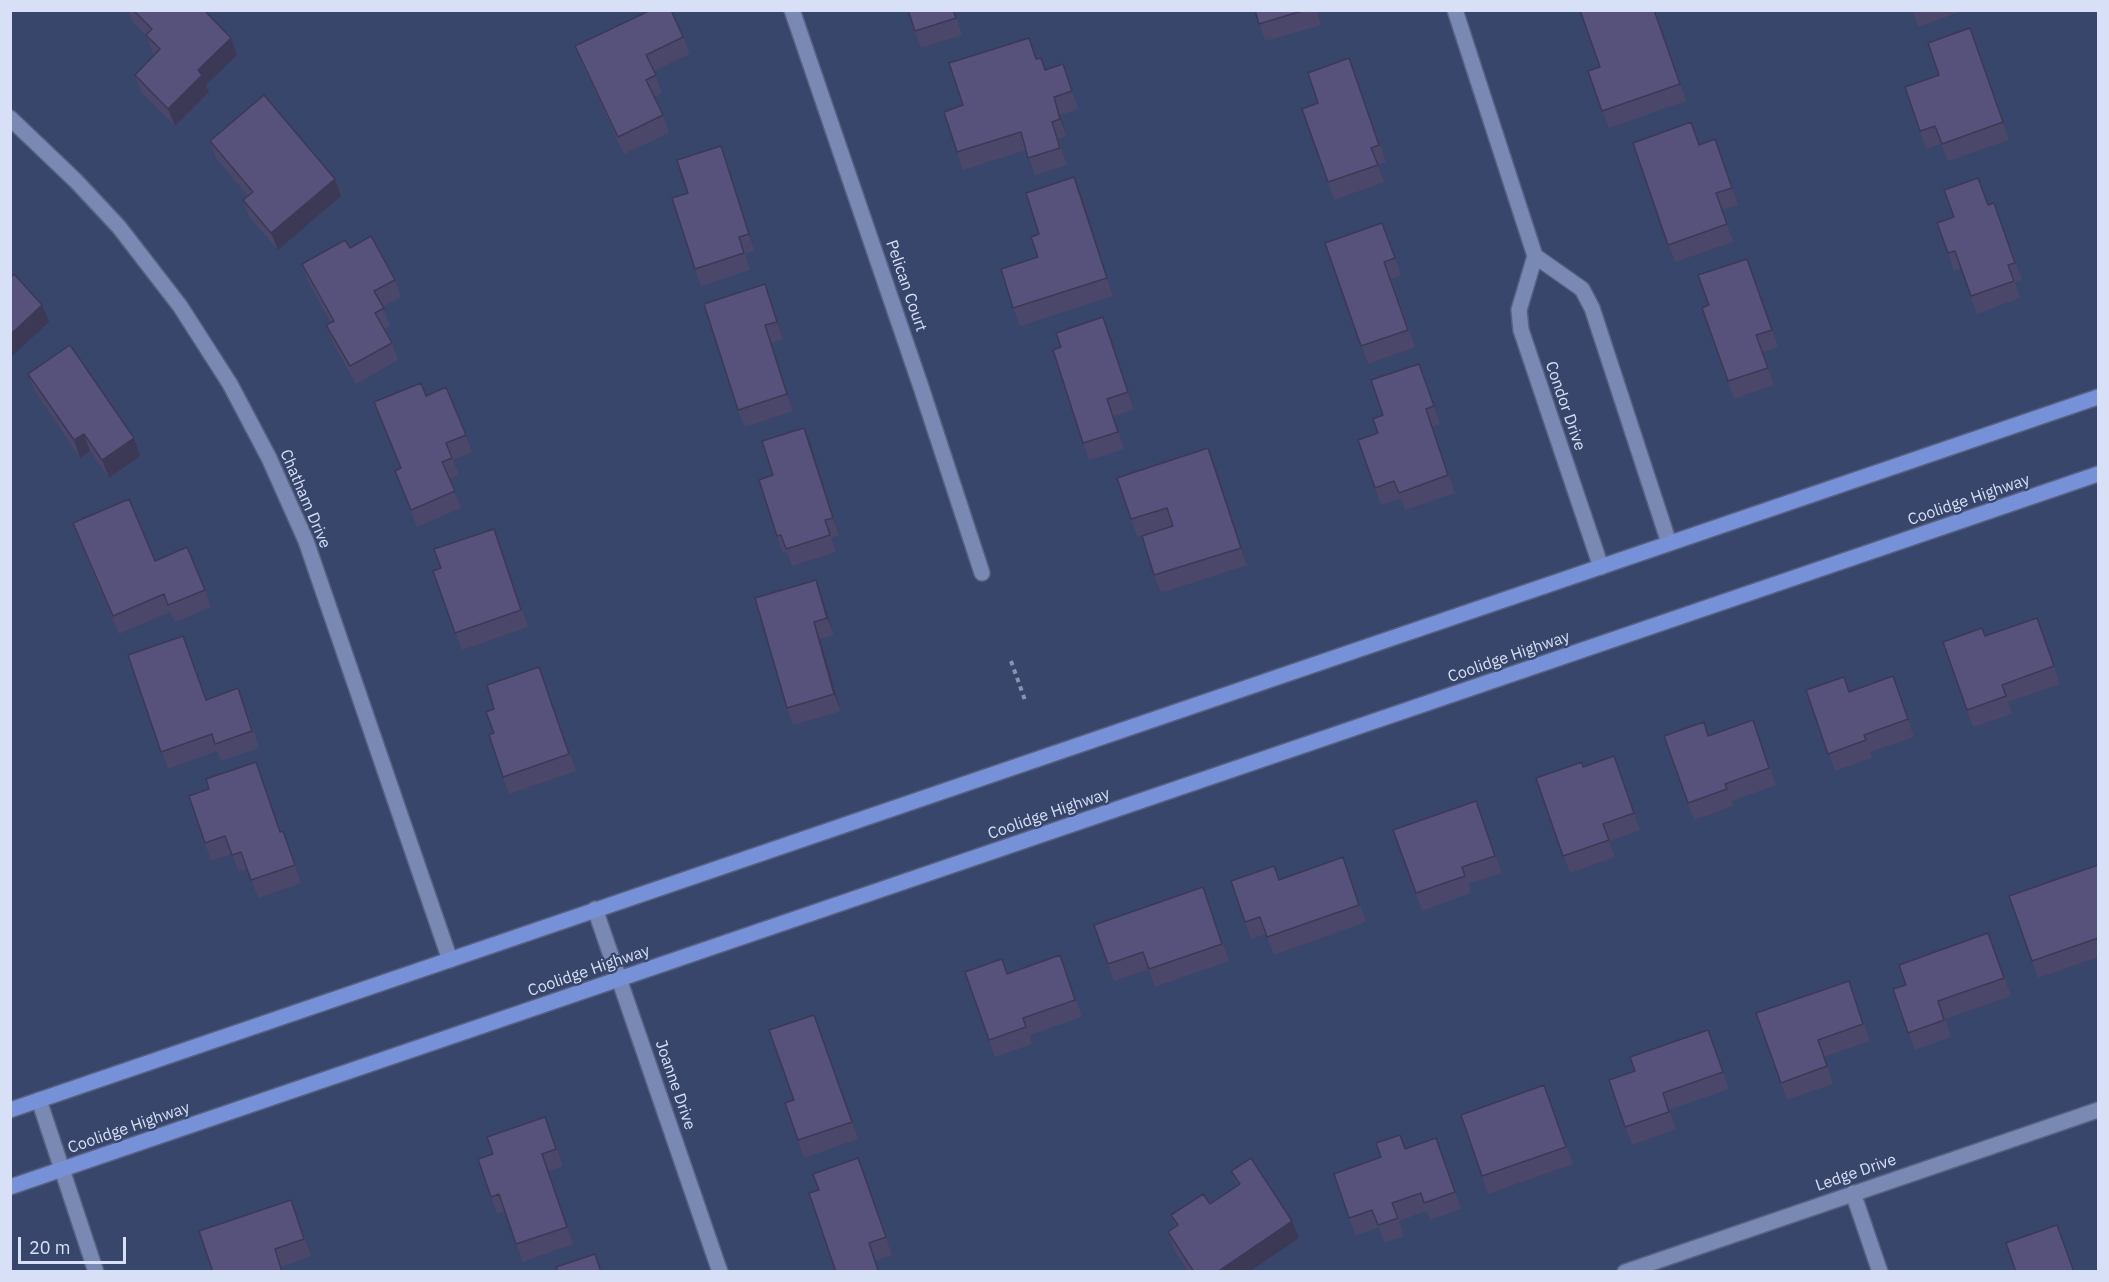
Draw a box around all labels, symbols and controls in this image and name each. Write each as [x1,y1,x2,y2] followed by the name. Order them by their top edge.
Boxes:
[881,238,931,334] street label: Pelican Court
[1541,359,1589,453] street label: Condor Drive
[276,447,334,551] street label: Chatham Drive
[1905,470,2033,530] street label: Coolidge Highway
[1445,627,1573,687] street label: Coolidge Highway
[985,784,1113,844] street label: Coolidge Highway
[525,941,653,1001] street label: Coolidge Highway
[651,1038,699,1132] street label: Joanne Drive
[65,1098,193,1158] street label: Coolidge Highway
[1813,1150,1899,1196] street label: Ledge Drive
[21,1225,129,1263] scale bar
[29,1236,71,1259] text: 20 m

